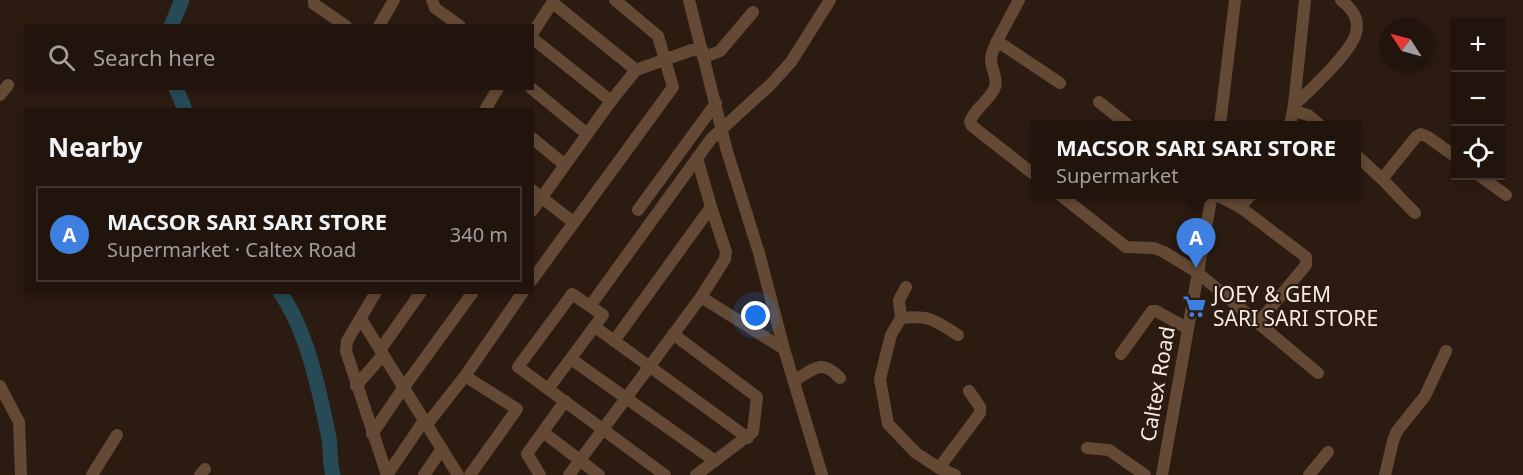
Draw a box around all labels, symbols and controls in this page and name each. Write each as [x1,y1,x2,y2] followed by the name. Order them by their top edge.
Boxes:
[1379,18,1433,72] north arrow
[1451,18,1505,180] map controls
[1451,18,1505,72] button: +
[24,24,534,90] search box
[45,41,78,74] icon: search
[93,42,215,72] text: Search here
[1451,72,1505,126] button: −
[1031,121,1361,199] popup
[1451,126,1505,180] button: locate
[48,129,143,165] text: Nearby
[1056,132,1336,162] text: MACSOR SARI SARI STORE
[1056,162,1179,189] text: Supermarket
[107,206,387,236] text: MACSOR SARI SARI STORE
[1176,218,1216,268] pin: A
[63,221,76,248] text: A
[450,221,508,248] text: 340 m
[107,236,356,263] text: Supermarket · Caltex Road
[1211,280,1378,332] place label: JOEY & GEM SARI SARI STORE
[1182,294,1208,320] supermarket icon: JOEY & GEM SARI SARI STORE
[741,301,770,330] your location
[1133,324,1181,444] street label: Caltex Road

